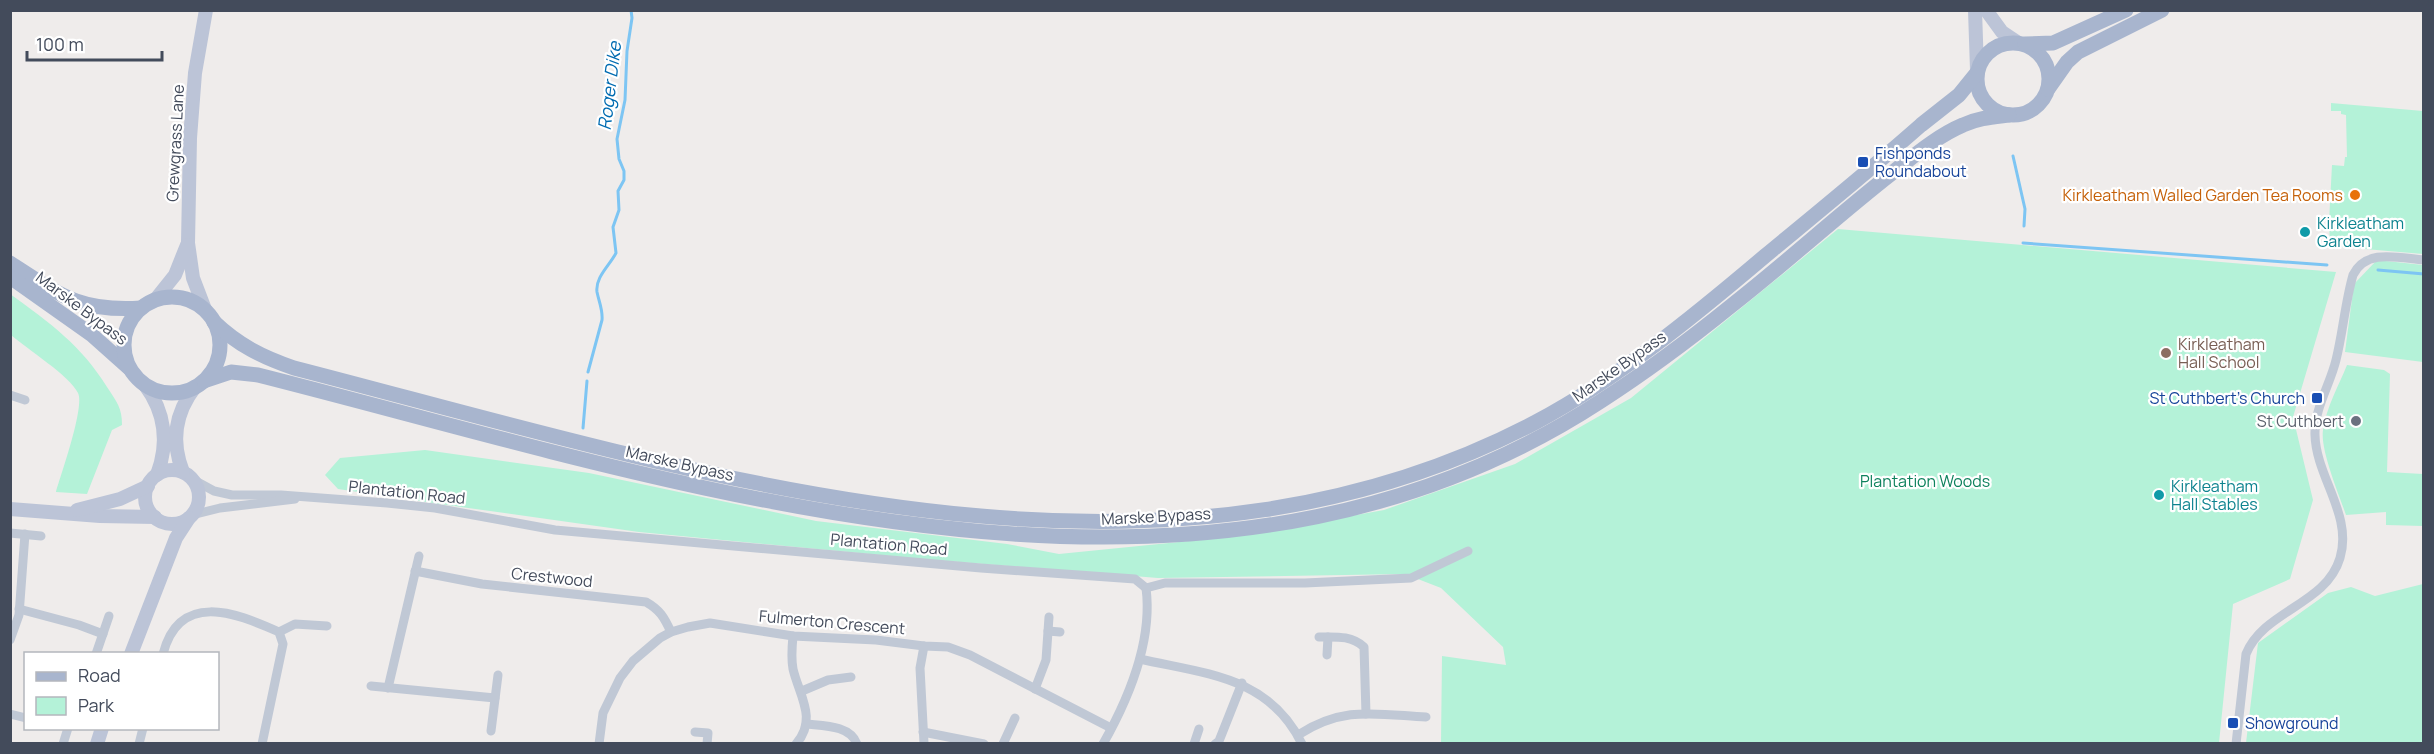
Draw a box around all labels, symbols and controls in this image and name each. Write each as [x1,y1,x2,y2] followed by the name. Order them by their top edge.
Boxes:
[27,24,162,62] scale bar
[36,32,84,56] text: 100 m
[592,39,627,131] water label: Roger Dike
[161,84,189,202] street label: Grewgrass Lane
[1875,142,1967,182] place label: Fishponds Roundabout
[1856,155,1870,169] marker: Fishponds Roundabout
[2062,184,2343,206] place label: Kirkleatham Walled Garden Tea Rooms
[2348,188,2362,202] marker: Kirkleatham Walled Garden Tea Rooms
[2317,212,2404,252] place label: Kirkleatham Garden
[2298,225,2312,239] marker: Kirkleatham Garden
[31,266,133,350] street label: Marske Bypass
[1568,325,1670,407] street label: Marske Bypass
[2178,333,2265,373] place label: Kirkleatham Hall School
[2159,346,2173,360] marker: Kirkleatham Hall School
[2149,387,2305,409] place label: St Cuthbert's Church
[2310,391,2324,405] marker: St Cuthbert's Church
[2257,410,2344,432] place label: St Cuthbert
[2349,414,2363,428] marker: St Cuthbert
[624,440,736,486] street label: Marske Bypass
[1860,470,1990,492] park label: Plantation Woods
[348,475,466,509] street label: Plantation Road
[2171,475,2258,515] place label: Kirkleatham Hall Stables
[2152,488,2166,502] marker: Kirkleatham Hall Stables
[1101,502,1211,530] street label: Marske Bypass
[830,528,948,560] street label: Plantation Road
[510,562,594,592] street label: Crestwood
[758,605,906,639] street label: Fulmerton Crescent
[24,652,219,730] legend
[78,663,121,687] text: Road
[78,693,115,717] text: Park
[2245,712,2338,734] place label: Showground
[2226,716,2240,730] marker: Showground

